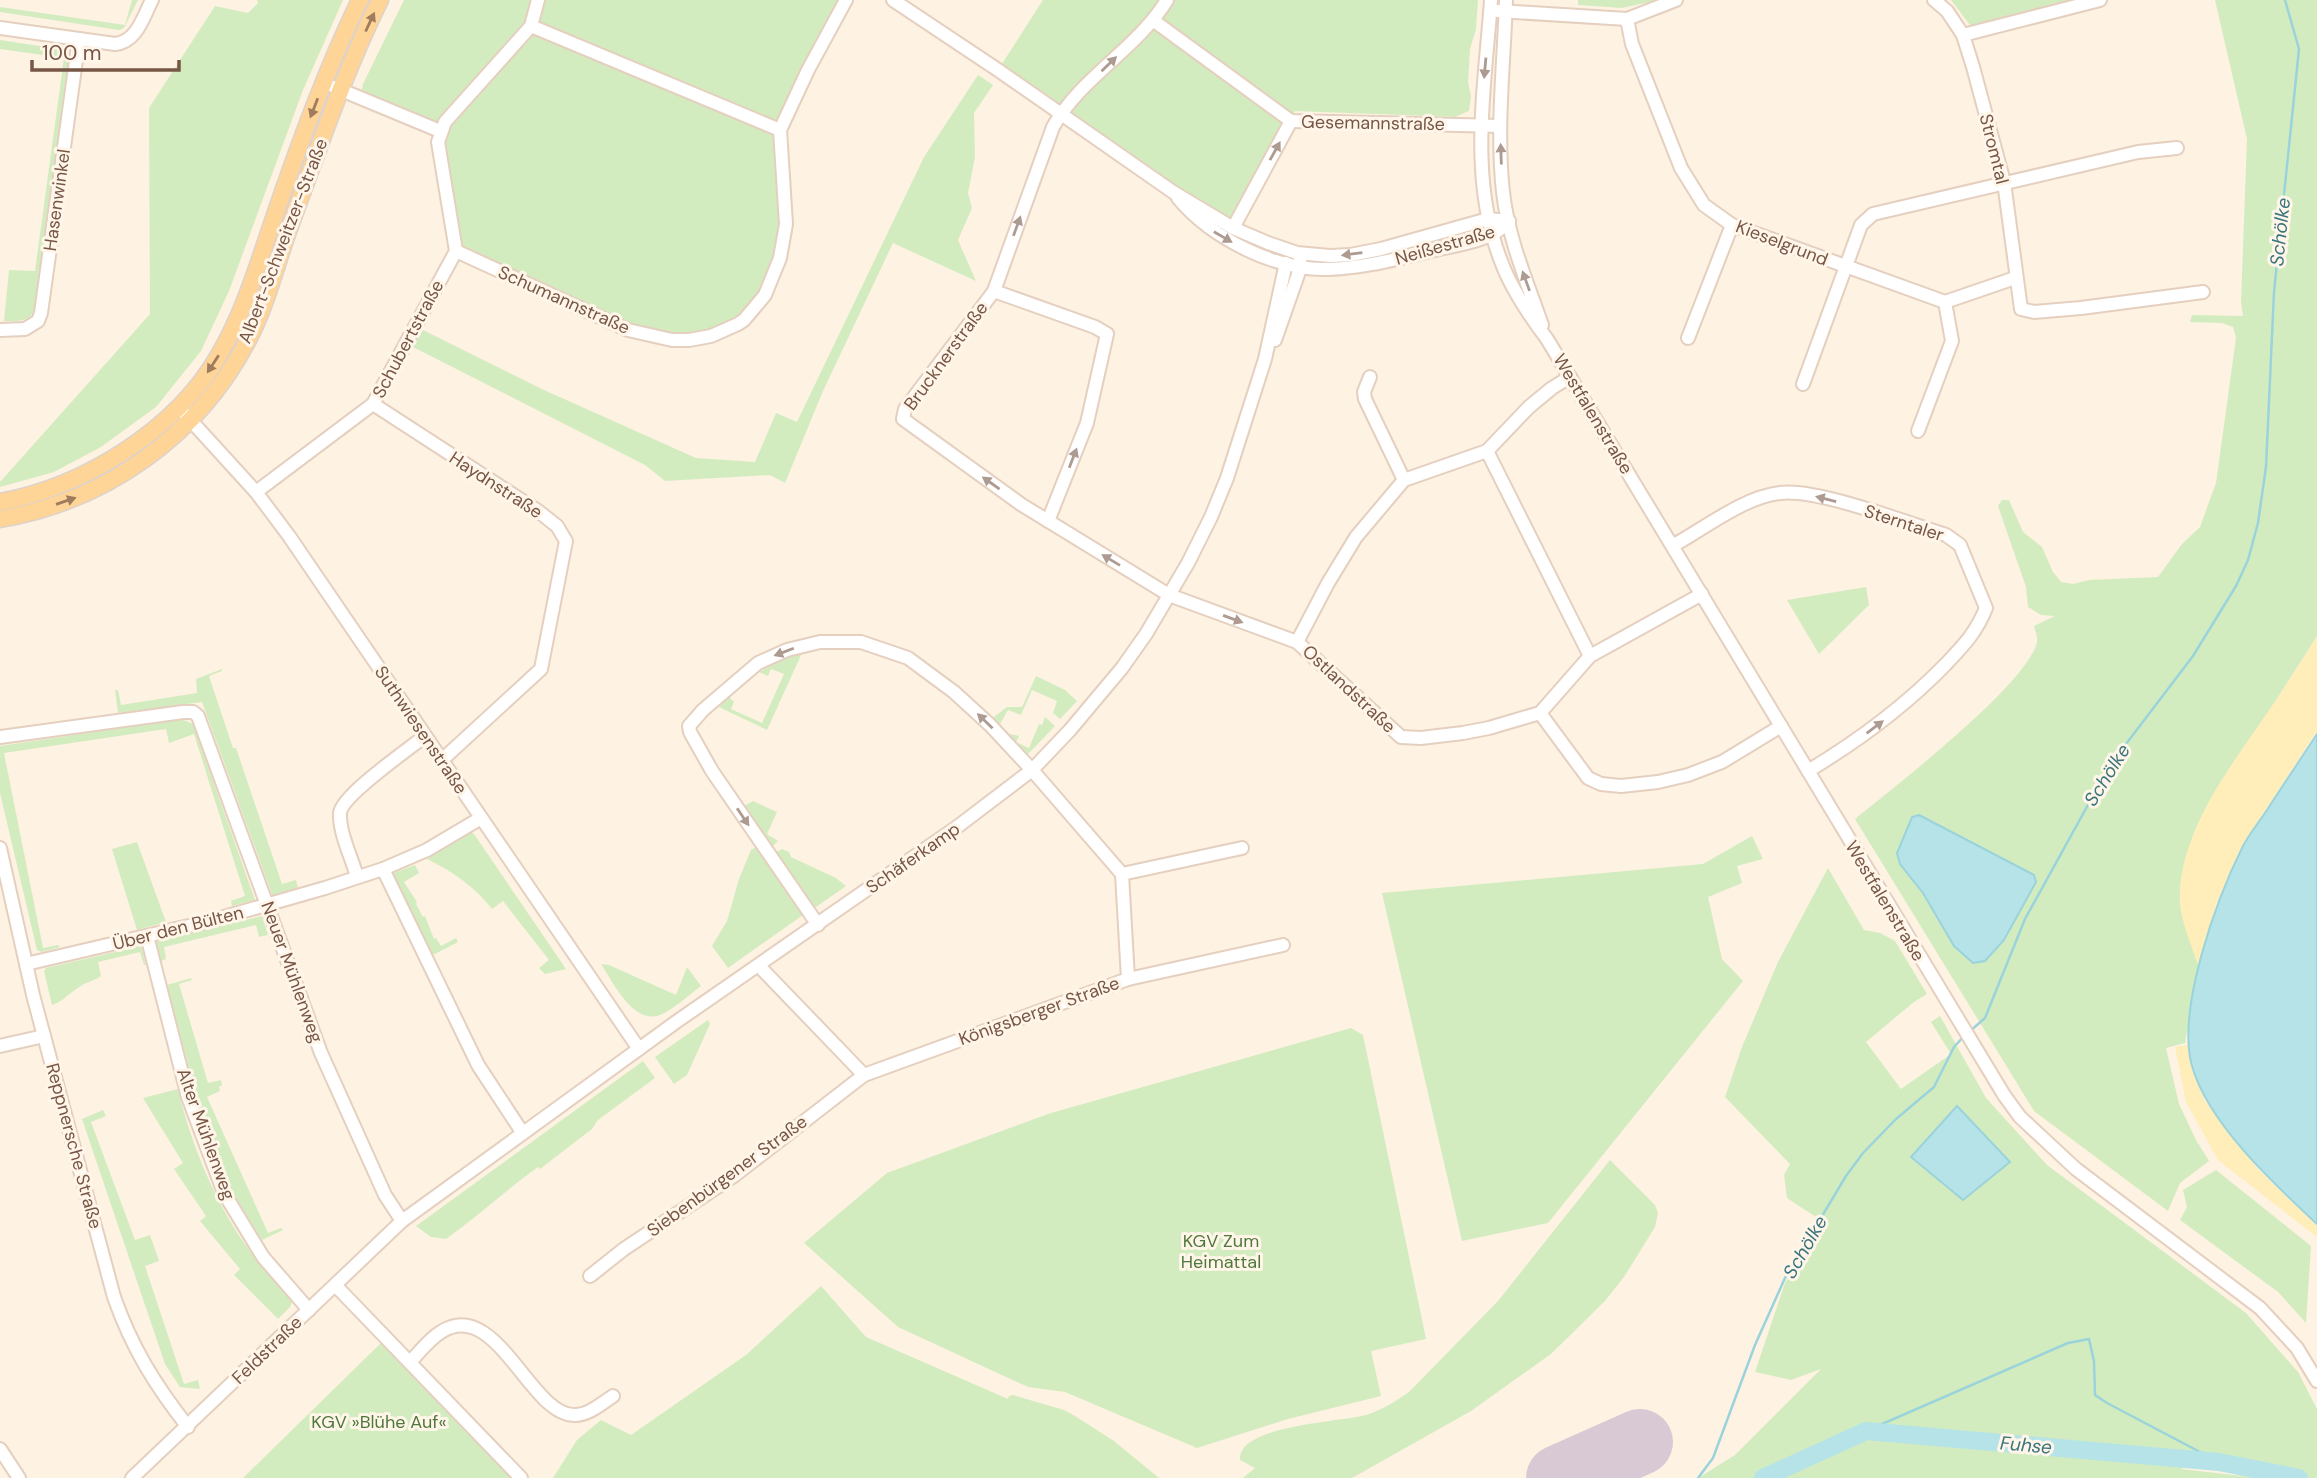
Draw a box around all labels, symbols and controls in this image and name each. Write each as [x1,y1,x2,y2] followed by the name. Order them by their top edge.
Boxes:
[364,12,375,32] one-way arrow
[32,28,178,72] scale bar
[42,39,102,67] text: 100 m
[1100,56,1117,72] one-way arrow
[1479,57,1490,79] one-way arrow
[309,97,320,118] one-way arrow
[1301,110,1445,136] street label: Gesemannstraße
[1974,111,2014,187] street label: Stromtal
[233,135,333,347] street label: Albert-Schweitzer-Straße
[1269,141,1281,161] one-way arrow
[1495,142,1506,164] one-way arrow
[38,147,76,253] street label: Hasenwinkel
[2264,196,2296,267] water label: Schölke
[1732,214,1832,272] street label: Kieselgrund
[1012,216,1023,237] one-way arrow
[1392,219,1498,271] street label: Neißestraße
[1214,231,1233,243] one-way arrow
[1341,248,1363,259] one-way arrow
[494,260,634,340] street label: Schumannstraße
[1520,270,1531,291] one-way arrow
[367,276,449,402] street label: Schubertstraße
[899,297,993,415] street label: Brucknerstraße
[1548,349,1638,479] street label: Westfalenstraße
[207,355,220,374] one-way arrow
[445,446,547,524] street label: Haydnstraße
[1068,447,1079,468] one-way arrow
[982,476,1000,490] one-way arrow
[1815,493,1837,504] one-way arrow
[55,495,76,506] one-way arrow
[1861,499,1947,547] street label: Sterntaler
[1101,553,1120,566] one-way arrow
[1223,613,1244,624] one-way arrow
[1297,640,1401,738] street label: Ostlandstraße
[774,647,795,658] one-way arrow
[369,661,473,799] street label: Suthwiesenstraße
[977,713,994,729] one-way arrow
[1866,720,1884,734] one-way arrow
[2078,739,2136,811] water label: Schölke
[737,807,750,826] one-way arrow
[861,817,965,899] street label: Schäferkamp
[1840,836,1930,966] street label: Westfalenstraße
[255,898,329,1046] street label: Neuer Mühlenweg
[110,900,246,956] street label: Über den Bülten
[955,971,1123,1051] street label: Königsberger Straße
[40,1060,108,1232] street label: Reppnersche Straße
[171,1065,241,1203] street label: Alter Mühlenweg
[642,1110,812,1242] street label: Siebenbürgener Straße
[1777,1211,1833,1283] water label: Schölke
[1181,1229,1261,1274] park label: KGV Zum Heimattal
[227,1311,307,1389] street label: Feldstraße
[311,1410,447,1434] park label: KGV »Blühe Auf«
[1999,1430,2053,1460] water label: Fuhse

